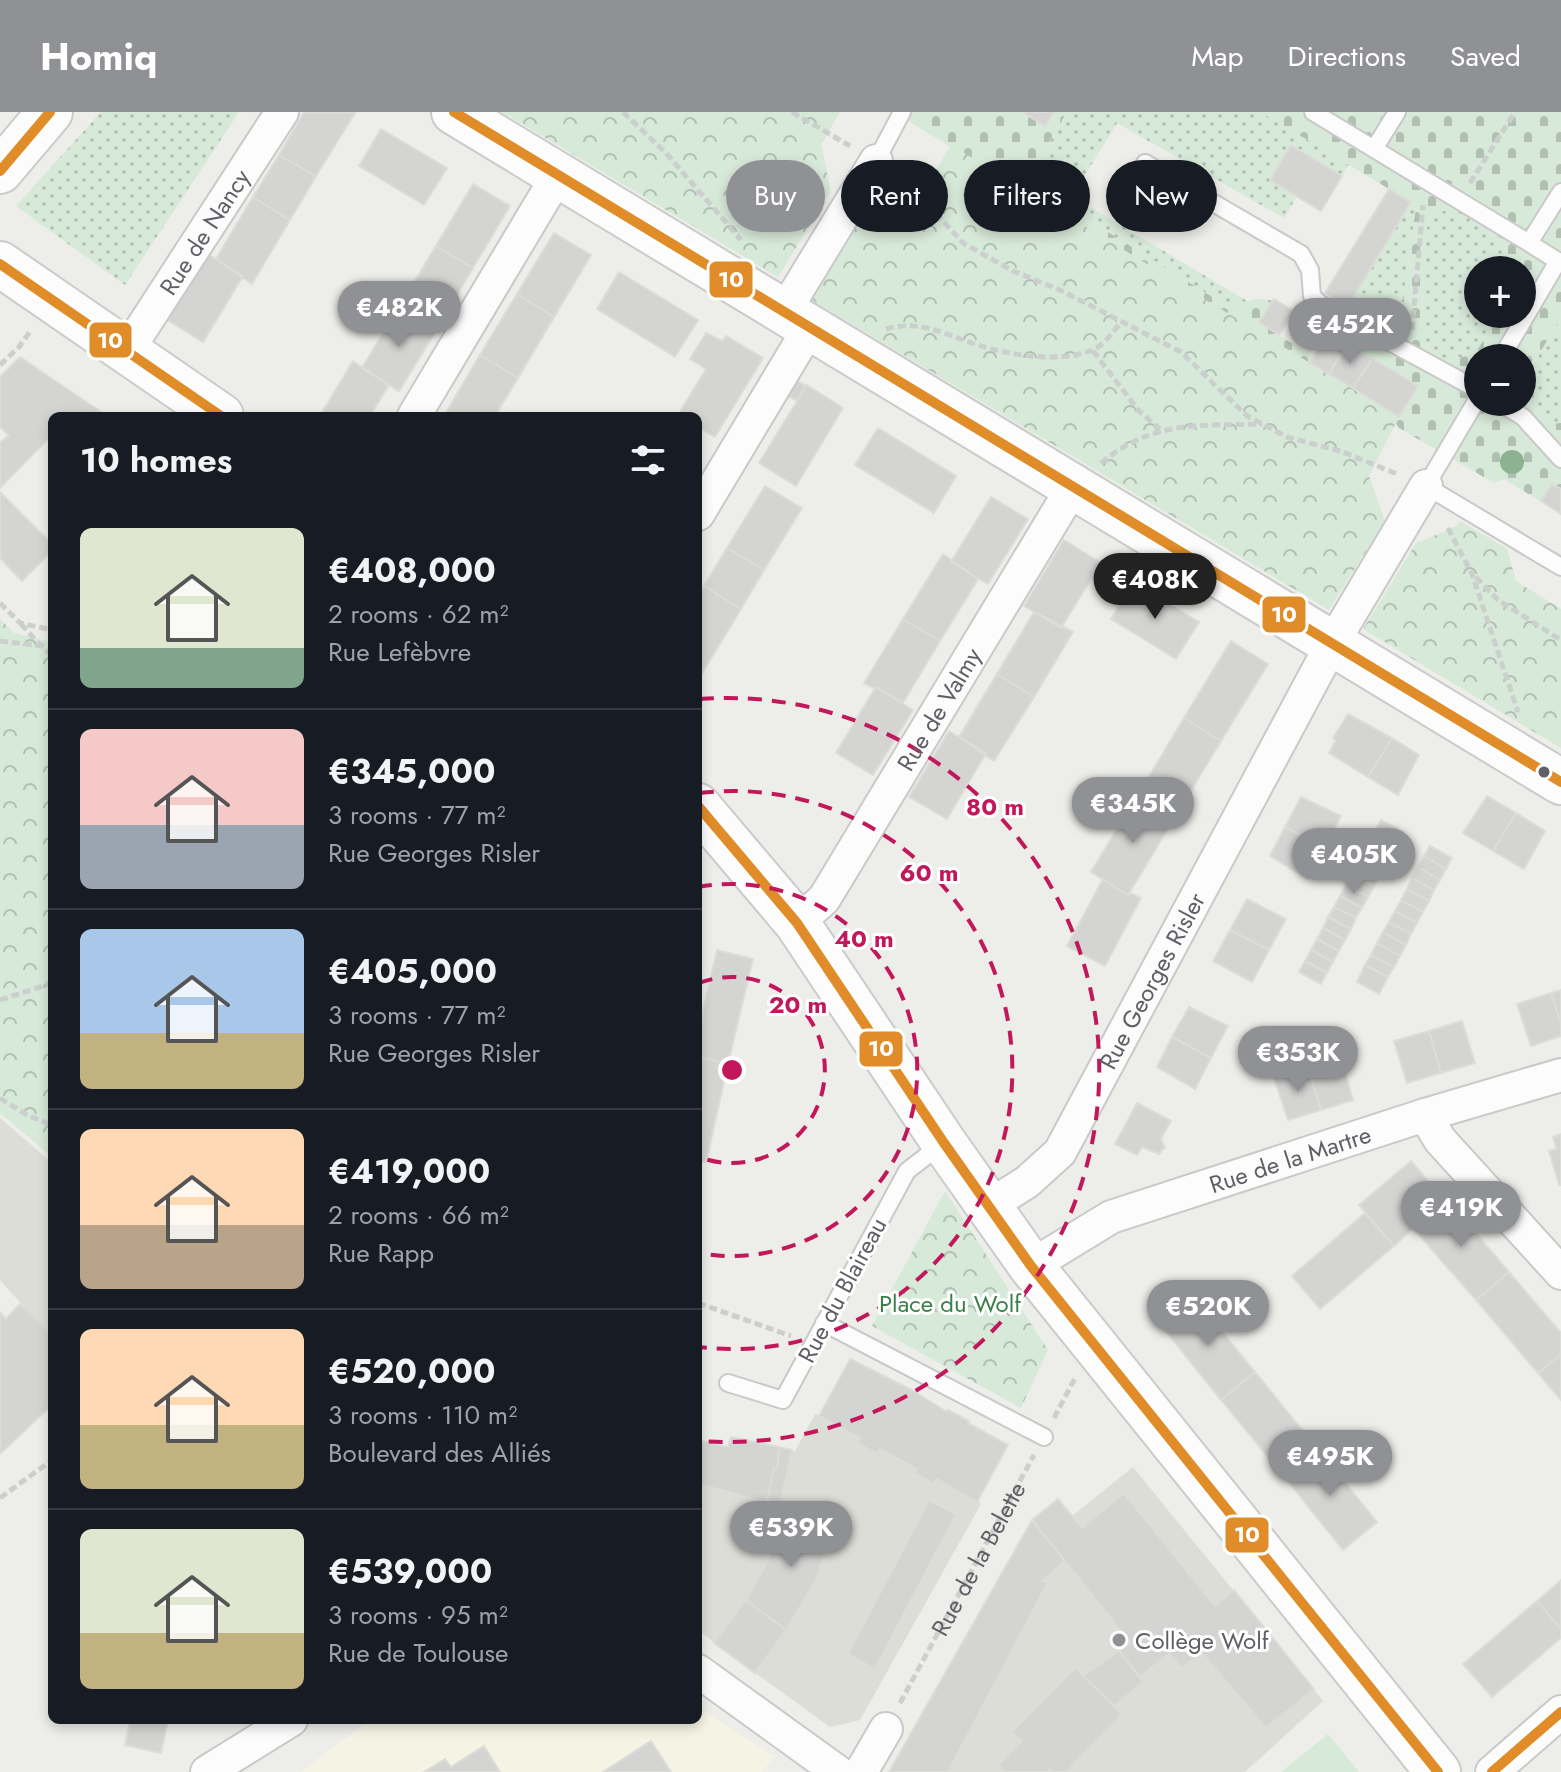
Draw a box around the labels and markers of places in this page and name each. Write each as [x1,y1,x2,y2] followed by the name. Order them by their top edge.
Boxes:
[343,281,455,349] pin: €482K
[1294,298,1406,366] pin: €452K
[1099,553,1211,621] pin: €408K
[1536,764,1552,780] unlabelled marker
[1077,777,1189,845] pin: €345K
[1298,828,1410,896] pin: €405K
[1242,1026,1354,1094] pin: €353K
[718,1056,746,1084] centre of rings
[1405,1181,1517,1249] pin: €419K
[1152,1280,1264,1348] pin: €520K
[1274,1430,1386,1498] pin: €495K
[735,1501,847,1569] pin: €539K
[1135,1623,1270,1658] place label: Collège Wolf
[1110,1631,1128,1649] marker: Collège Wolf

